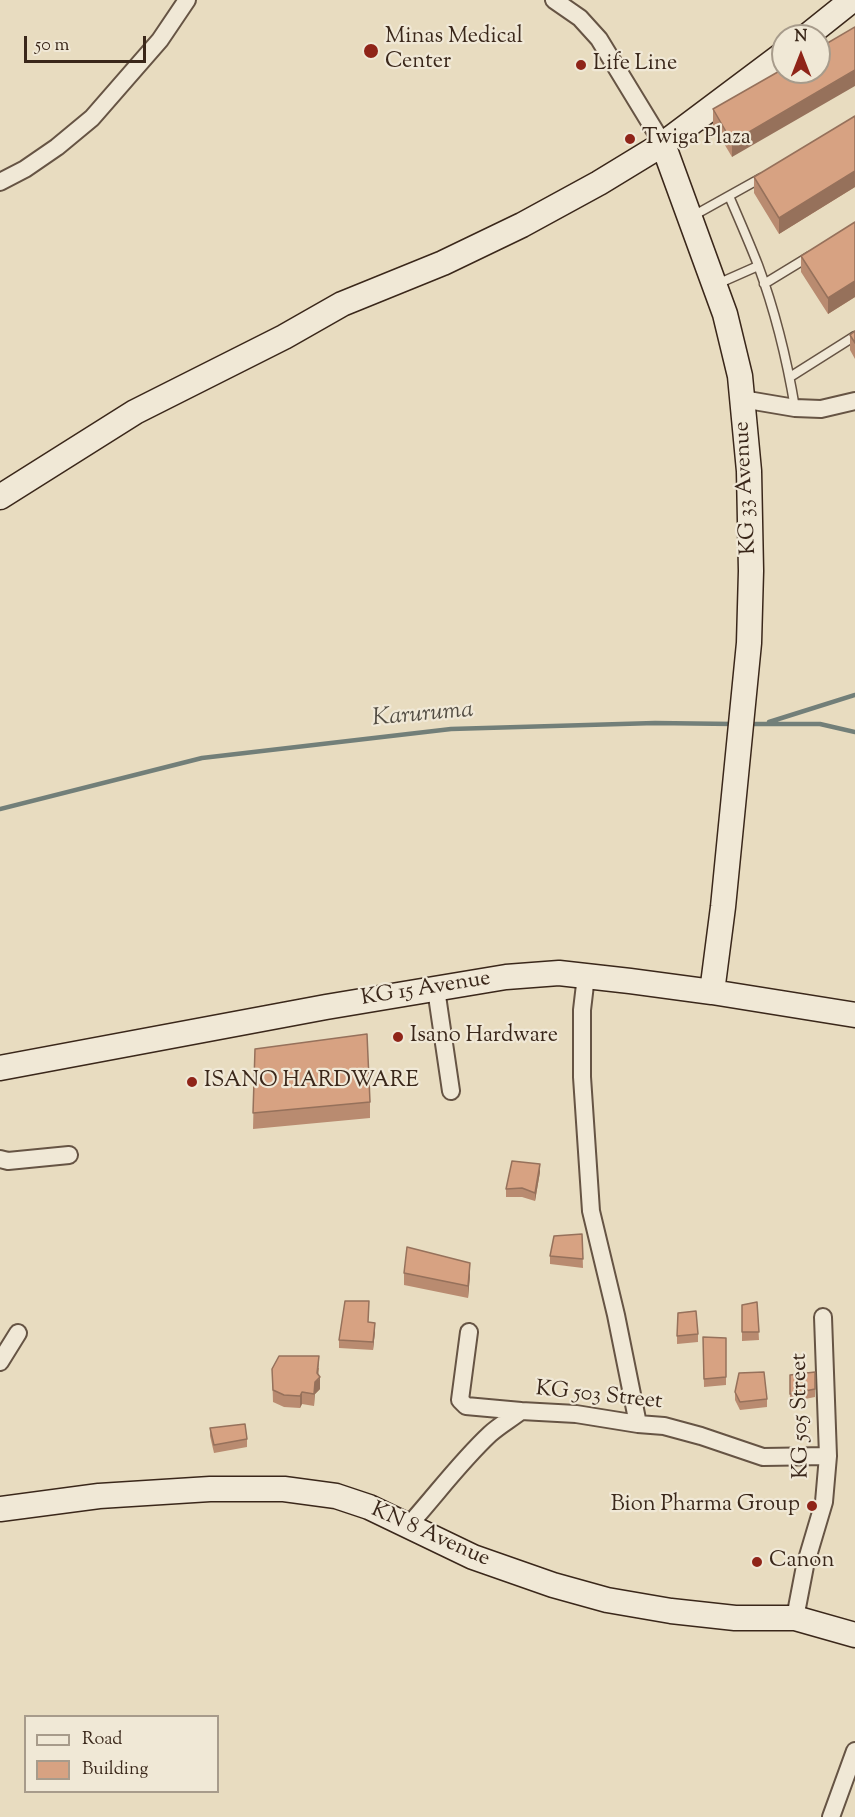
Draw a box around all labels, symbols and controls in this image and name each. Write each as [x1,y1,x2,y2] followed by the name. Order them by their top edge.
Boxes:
[27,24,148,62] scale bar
[771,24,831,84] north arrow
[385,25,523,76] place label: Minas Medical Center
[795,26,807,49] text: N
[35,33,69,59] text: 50 m
[362,42,380,60] marker: Minas Medical Center
[593,52,677,78] place label: Life Line
[574,58,588,72] marker: Life Line
[642,126,751,152] place label: Twiga Plaza
[623,132,637,146] marker: Twiga Plaza
[730,421,764,555] street label: KG 33 Avenue
[371,697,475,735] water label: Karuruma
[359,967,493,1013] street label: KG 15 Avenue
[410,1024,558,1050] place label: Isano Hardware
[391,1030,405,1044] marker: Isano Hardware
[204,1069,419,1095] place label: ISANO HARDWARE
[185,1075,199,1089] marker: ISANO HARDWARE
[788,1353,816,1479] street label: KG 505 Street
[534,1377,664,1417] street label: KG 503 Street
[611,1493,800,1519] place label: Bion Pharma Group
[366,1498,494,1574] street label: KN 8 Avenue
[805,1499,819,1513] marker: Bion Pharma Group
[769,1549,834,1575] place label: Canon
[750,1555,764,1569] marker: Canon
[24,1715,219,1793] legend
[82,1727,122,1753] text: Road
[82,1757,148,1783] text: Building

